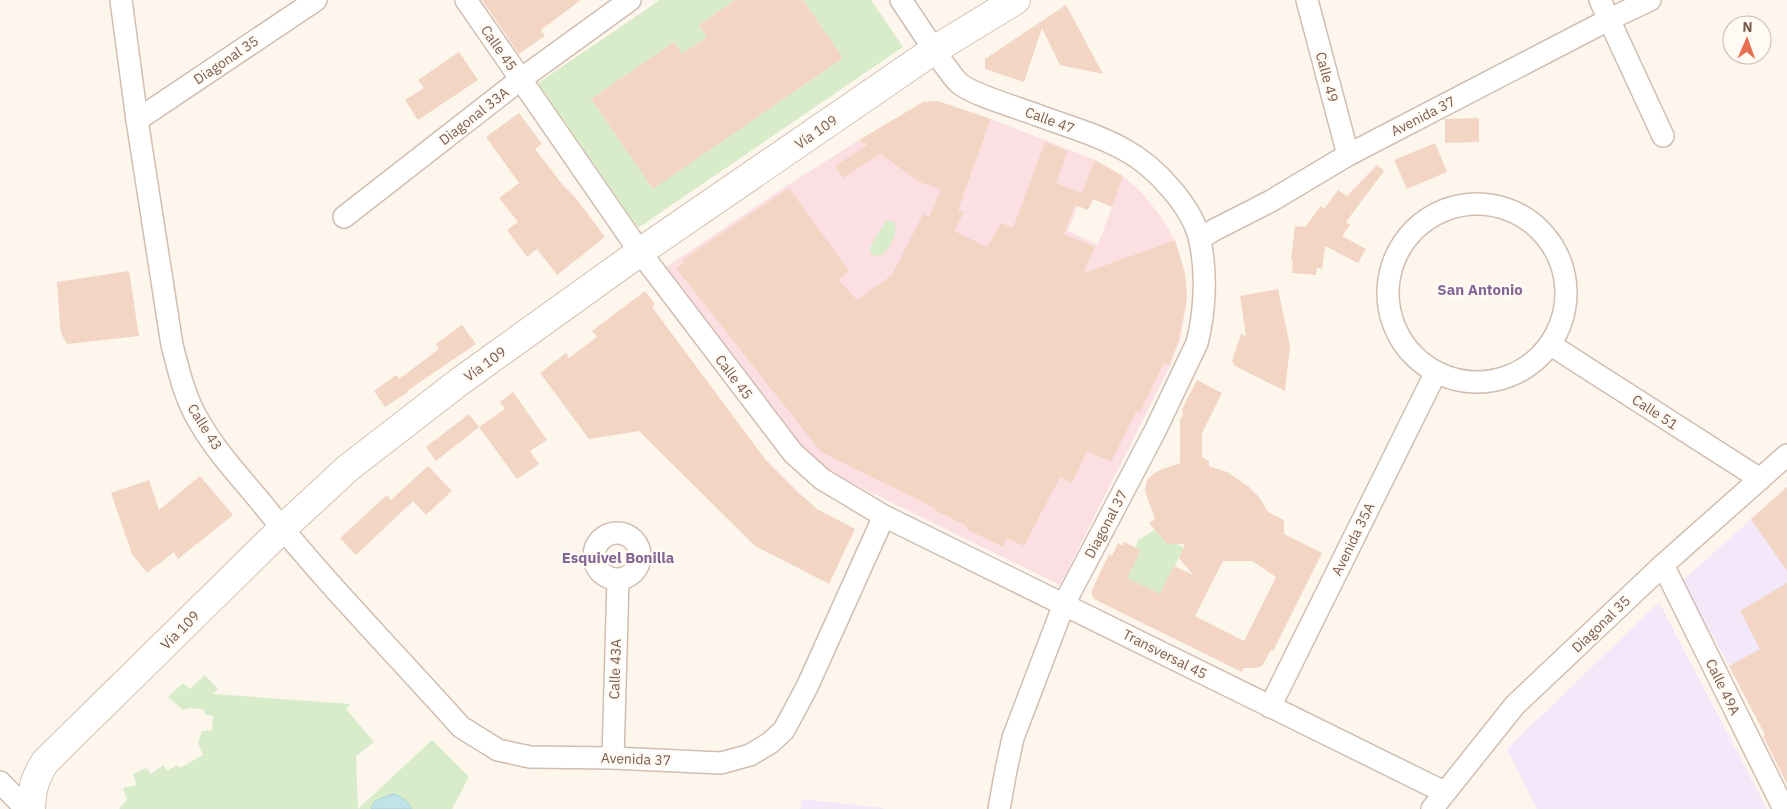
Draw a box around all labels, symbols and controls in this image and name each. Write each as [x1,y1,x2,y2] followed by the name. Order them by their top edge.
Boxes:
[1722,15,1772,65] north arrow
[1742,18,1753,36] text: N
[477,22,521,74] street label: Calle 45
[190,32,262,88] street label: Diagonal 35
[1312,50,1342,104] street label: Calle 49
[435,83,513,149] street label: Diagonal 33A
[1388,92,1458,140] street label: Avenida 37
[1023,103,1077,137] street label: Calle 47
[791,111,841,153] street label: Vía 109
[1437,280,1523,299] district label: San Antonio
[460,343,510,385] street label: Vía 109
[711,351,757,403] street label: Calle 45
[1628,390,1682,434] street label: Calle 51
[184,400,226,454] street label: Calle 43
[1080,487,1132,561] street label: Diagonal 37
[1328,499,1378,579] street label: Avenida 35A
[562,548,675,567] district label: Esquivel Bonilla
[1568,592,1634,656] street label: Diagonal 35
[157,607,203,653] street label: Vía 109
[1120,625,1210,683] street label: Transversal 45
[605,638,625,700] street label: Calle 43A
[1702,656,1744,718] street label: Calle 49A
[601,749,671,769] street label: Avenida 37

